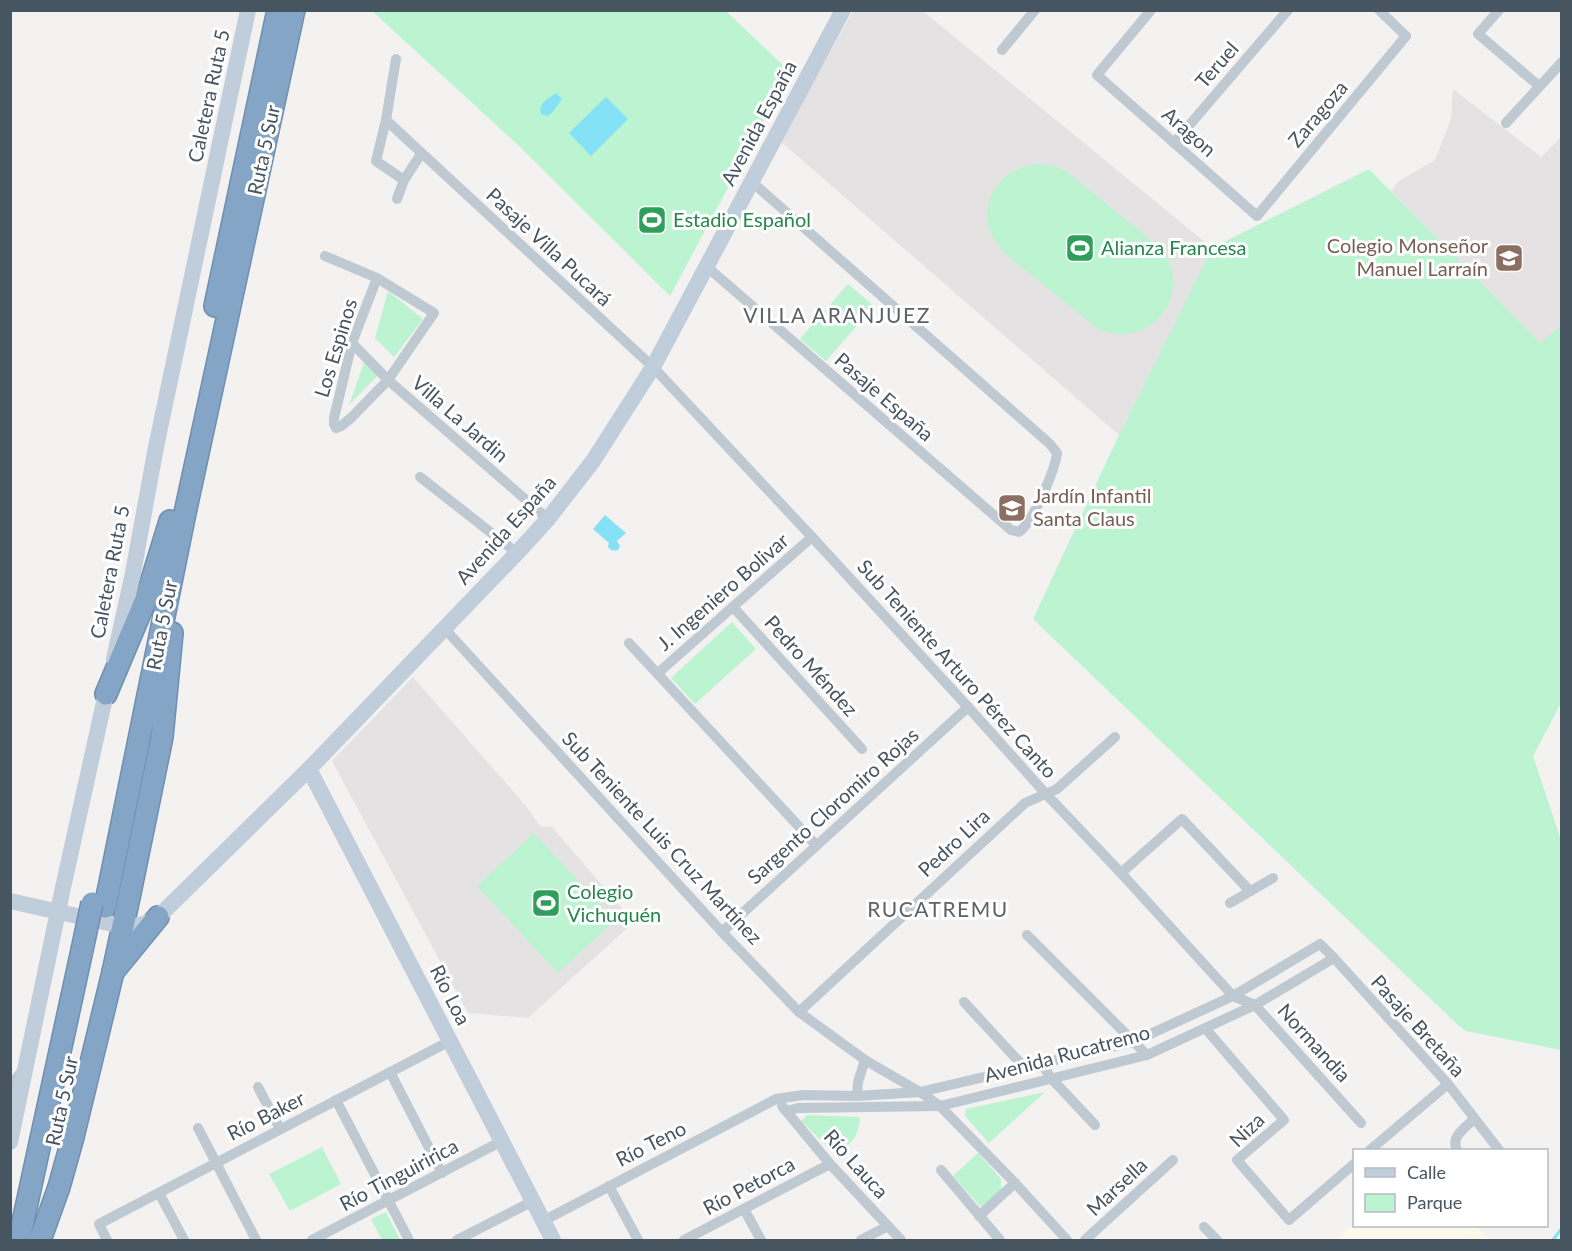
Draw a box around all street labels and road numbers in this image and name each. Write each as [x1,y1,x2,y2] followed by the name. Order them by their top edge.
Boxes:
[182,27,234,165] street label: Caletera Ruta 5
[1190,36,1243,92] street label: Teruel
[715,56,801,189] street label: Avenida España
[1283,75,1352,151] street label: Zaragoza
[1158,101,1221,161] street label: Aragon
[242,102,284,197] street label: Ruta 5 Sur
[482,182,617,310] street label: Pasaje Villa Pucará
[309,295,361,400] street label: Los Espinos
[830,347,939,446] street label: Pasaje España
[408,370,514,467] street label: Villa La Jardin
[450,470,560,589] street label: Avenida España
[84,503,134,641] street label: Caletera Ruta 5
[652,527,794,655] street label: J. Ingeniero Bolivar
[853,554,1062,783] street label: Sub Teniente Arturo Pérez Canto
[141,577,182,672] street label: Ruta 5 Sur
[760,610,863,721] street label: Pedro Méndez
[742,722,923,888] street label: Sargento Cloromiro Rojas
[558,726,768,949] street label: Sub Teniente Luis Cruz Martínez
[913,803,994,881] street label: Pedro Lira
[426,960,476,1029] street label: Río Loa
[1367,969,1471,1081] street label: Pasaje Bretaña
[1273,998,1356,1086] street label: Normandia
[981,1019,1152,1087] street label: Avenida Rucatremo
[40,1053,82,1148] street label: Ruta 5 Sur
[223,1085,309,1145] street label: Río Baker
[1224,1107,1269,1151] street label: Niza
[611,1115,690,1171] street label: Río Teno
[820,1124,894,1203] street label: Río Lauca
[335,1133,462,1215] street label: Río Tinguiririca
[699,1151,799,1219] street label: Río Petorca
[1081,1152,1152,1220] street label: Marsella

